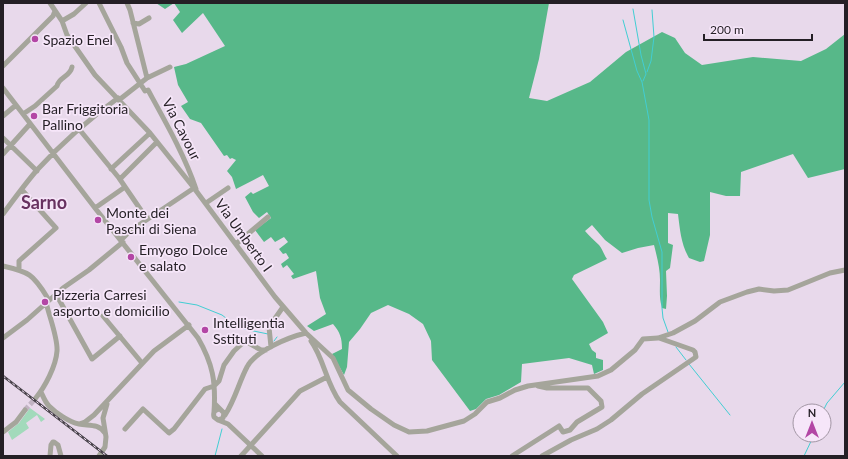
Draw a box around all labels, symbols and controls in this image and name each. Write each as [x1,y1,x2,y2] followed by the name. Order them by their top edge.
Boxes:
[704,16,812,42] scale bar
[710,22,744,37] text: 200 m
[43,31,113,48] place label: Spazio Enel
[30,34,40,44] marker: Spazio Enel
[159,95,205,163] street label: Via Cavour
[42,100,128,133] place label: Bar Friggitoria Pallino
[29,111,39,121] marker: Bar Friggitoria Pallino
[21,191,67,213] district label: Sarno
[212,195,276,275] street label: Via Umberto I
[106,204,197,237] place label: Monte dei Paschi di Siena
[93,215,103,225] marker: Monte dei Paschi di Siena
[139,241,228,274] place label: Emyogo Dolce e salato
[126,252,136,262] marker: Emyogo Dolce e salato
[53,286,170,319] place label: Pizzeria Carresi asporto e domicilio
[40,297,50,307] marker: Pizzeria Carresi asporto e domicilio
[213,314,285,347] place label: Intelligentia Sstituti
[200,325,210,335] marker: Intelligentia Sstituti
[792,403,832,443] north arrow
[808,406,816,419] text: N

